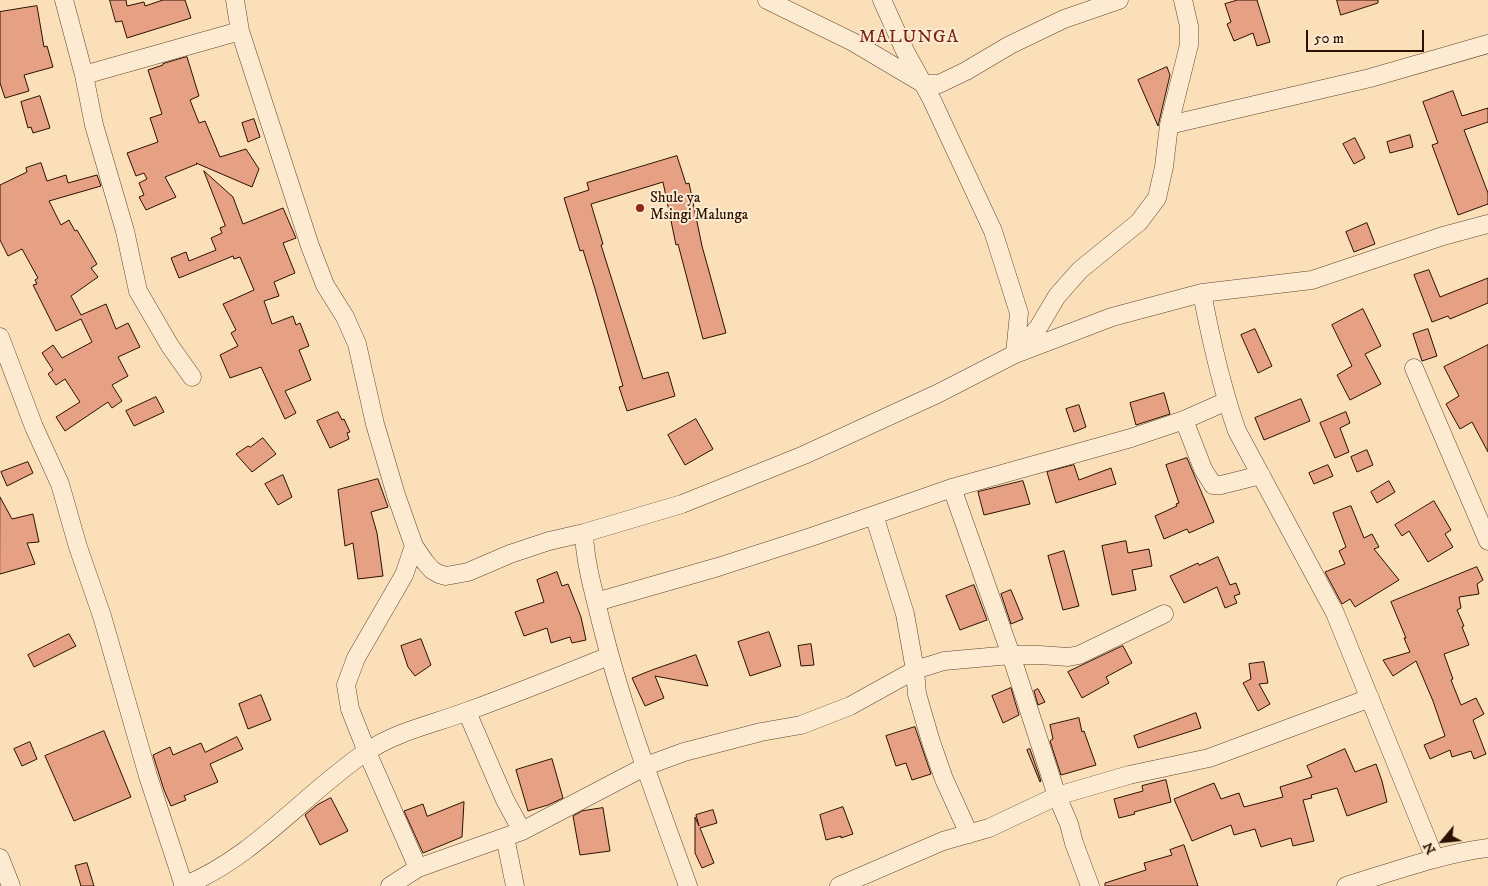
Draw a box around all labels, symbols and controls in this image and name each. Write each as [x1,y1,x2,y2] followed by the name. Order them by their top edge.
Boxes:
[1308,20,1426,52] scale bar
[858,27,960,49] district label: MALUNGA
[1314,29,1344,48] text: 50 m
[650,190,748,225] place label: Shule ya Msingi Malunga
[634,202,646,214] marker: Shule ya Msingi Malunga
[1418,816,1468,866] north arrow
[1419,839,1440,857] text: N

